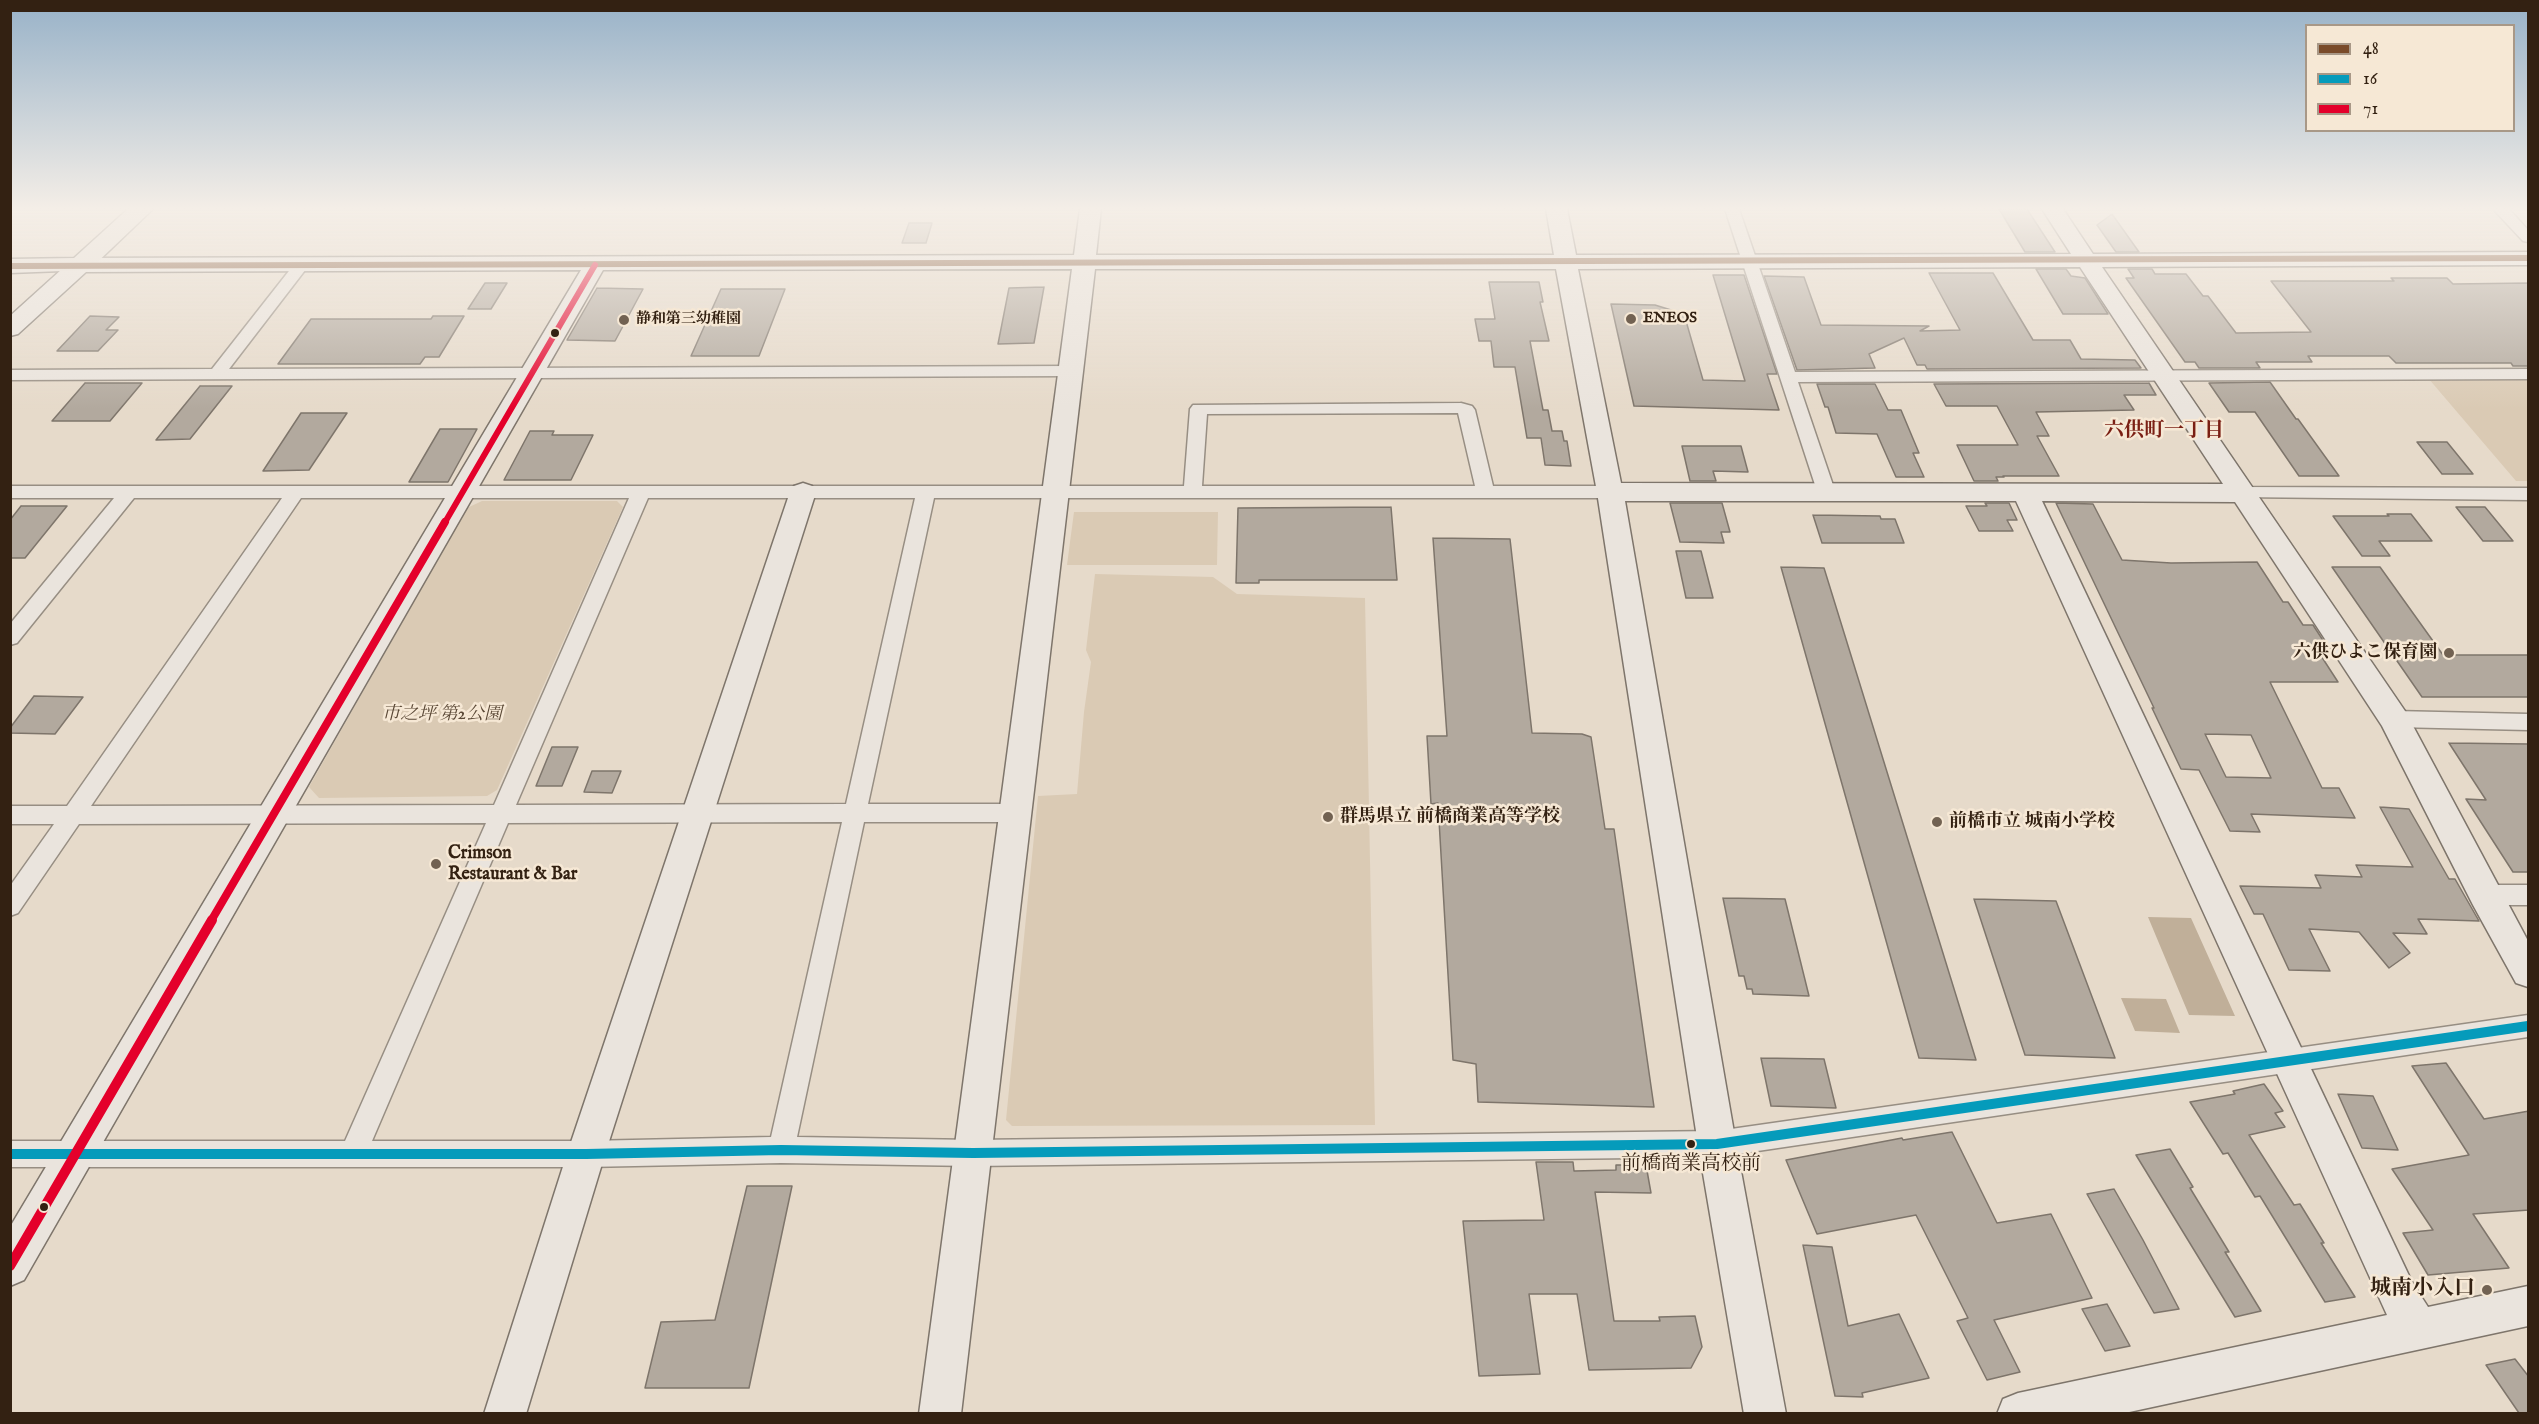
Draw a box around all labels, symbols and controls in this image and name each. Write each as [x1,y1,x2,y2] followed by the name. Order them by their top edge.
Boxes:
[2305,24,2515,132] legend
[2363,38,2379,61] text: 48
[2363,68,2377,91] text: 16
[2363,98,2378,121] text: 71
[1643,310,1697,328] place label: ENEOS
[636,311,741,329] place label: 静和第三幼稚園
[1624,312,1638,326] marker: ENEOS
[617,313,631,327] marker: 静和第三幼稚園
[549,327,561,339] unlabelled marker
[2104,420,2224,444] district label: 六供町一丁目
[2293,642,2437,664] place label: 六供ひよこ保育園
[2442,646,2456,660] marker: 六供ひよこ保育園
[382,704,502,726] park label: 市之坪 第2公園
[1340,806,1560,828] place label: 群馬県立 前橋商業高等学校
[1321,810,1335,824] marker: 群馬県立 前橋商業高等学校
[1949,811,2115,833] place label: 前橋市立 城南小学校
[1930,815,1944,829] marker: 前橋市立 城南小学校
[448,843,577,886] place label: Crimson Restaurant & Bar
[429,857,443,871] marker: Crimson Restaurant & Bar
[1685,1138,1697,1150] marker: 前橋商業高校前
[1621,1153,1761,1177] place label: 前橋商業高校前
[38,1201,50,1213] unlabelled marker
[2370,1277,2475,1303] place label: 城南小入口
[2480,1283,2494,1297] marker: 城南小入口

